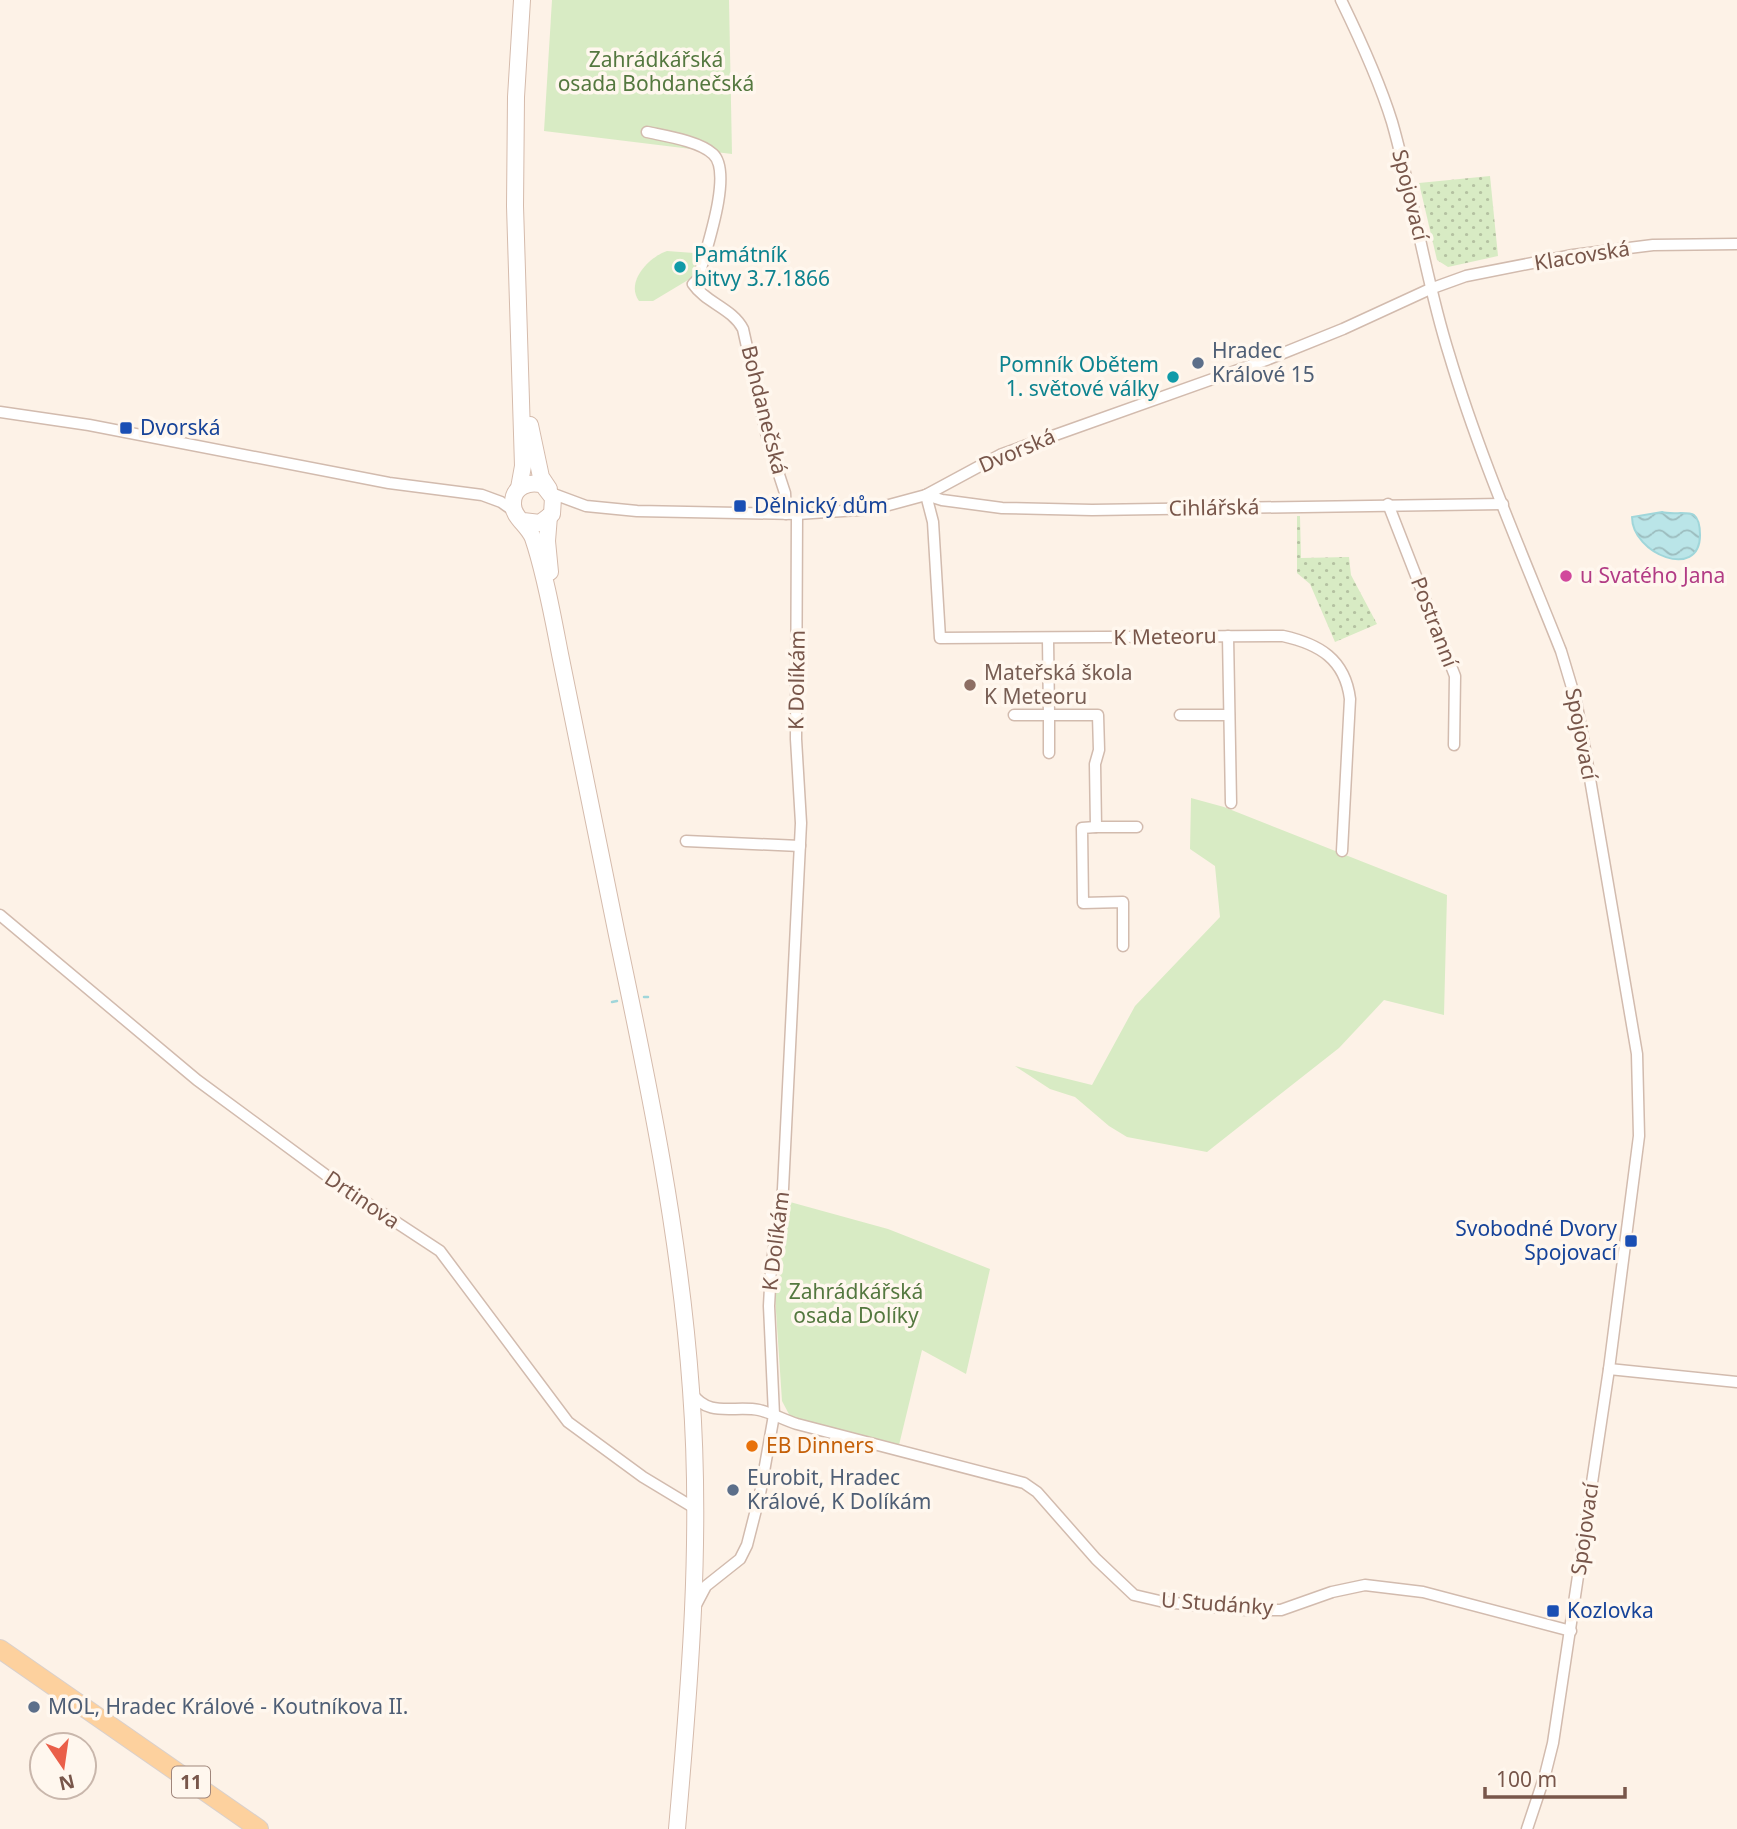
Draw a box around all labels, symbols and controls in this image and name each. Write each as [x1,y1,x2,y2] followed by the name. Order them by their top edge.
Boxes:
[558,45,754,97] park label: Zahrádkářská osada Bohdanečská
[1386,146,1436,244] street label: Spojovací
[1532,234,1632,276] street label: Klacovská
[694,240,830,292] place label: Památník bitvy 3.7.1866
[672,259,688,275] marker: Památník bitvy 3.7.1866
[1212,336,1315,388] place label: Hradec Králové 15
[735,342,795,477] street label: Bohdanečská
[999,350,1159,402] place label: Pomník Obětem 1. světové války
[1190,355,1206,371] marker: Hradec Králové 15
[1165,369,1181,385] marker: Pomník Obětem 1. světové války
[140,413,220,441] place label: Dvorská
[118,420,134,436] marker: Dvorská
[974,421,1059,479] street label: Dvorská
[754,491,888,519] place label: Dělnický dům
[1168,492,1260,522] street label: Cihlářská
[732,498,748,514] marker: Dělnický dům
[1580,561,1725,589] place label: u Svatého Jana
[1558,568,1574,584] marker: u Svatého Jana
[1405,573,1465,671] street label: Postranní
[1113,621,1217,651] street label: K Meteoru
[781,630,811,730] street label: K Dolíkám
[984,658,1133,710] place label: Mateřská škola K Meteoru
[962,677,978,693] marker: Mateřská škola K Meteoru
[1559,686,1605,783] street label: Spojovací
[320,1164,406,1234] street label: Drtinova
[755,1190,795,1292] street label: K Dolíkám
[1455,1214,1618,1266] place label: Svobodné Dvory Spojovací
[1623,1233,1639,1249] marker: Svobodné Dvory Spojovací
[789,1277,923,1329] park label: Zahrádkářská osada Dolíky
[766,1431,874,1459] place label: EB Dinners
[744,1438,760,1454] marker: EB Dinners
[747,1463,931,1515] place label: Eurobit, Hradec Králové, K Dolíkám
[1564,1480,1604,1577] street label: Spojovací
[725,1482,741,1498] marker: Eurobit, Hradec Králové, K Dolíkám
[1160,1585,1274,1621] street label: U Studánky
[1567,1596,1654,1624] place label: Kozlovka
[1545,1603,1561,1619] marker: Kozlovka
[48,1692,408,1720] place label: MOL, Hradec Králové - Koutníkova II.
[26,1699,42,1715] marker: MOL, Hradec Králové - Koutníkova II.
[28,1731,98,1801] north arrow
[1485,1756,1625,1800] scale bar
[1496,1765,1557,1793] text: 100 m
[172,1766,210,1798] road number: 11
[56,1768,77,1797] text: N

